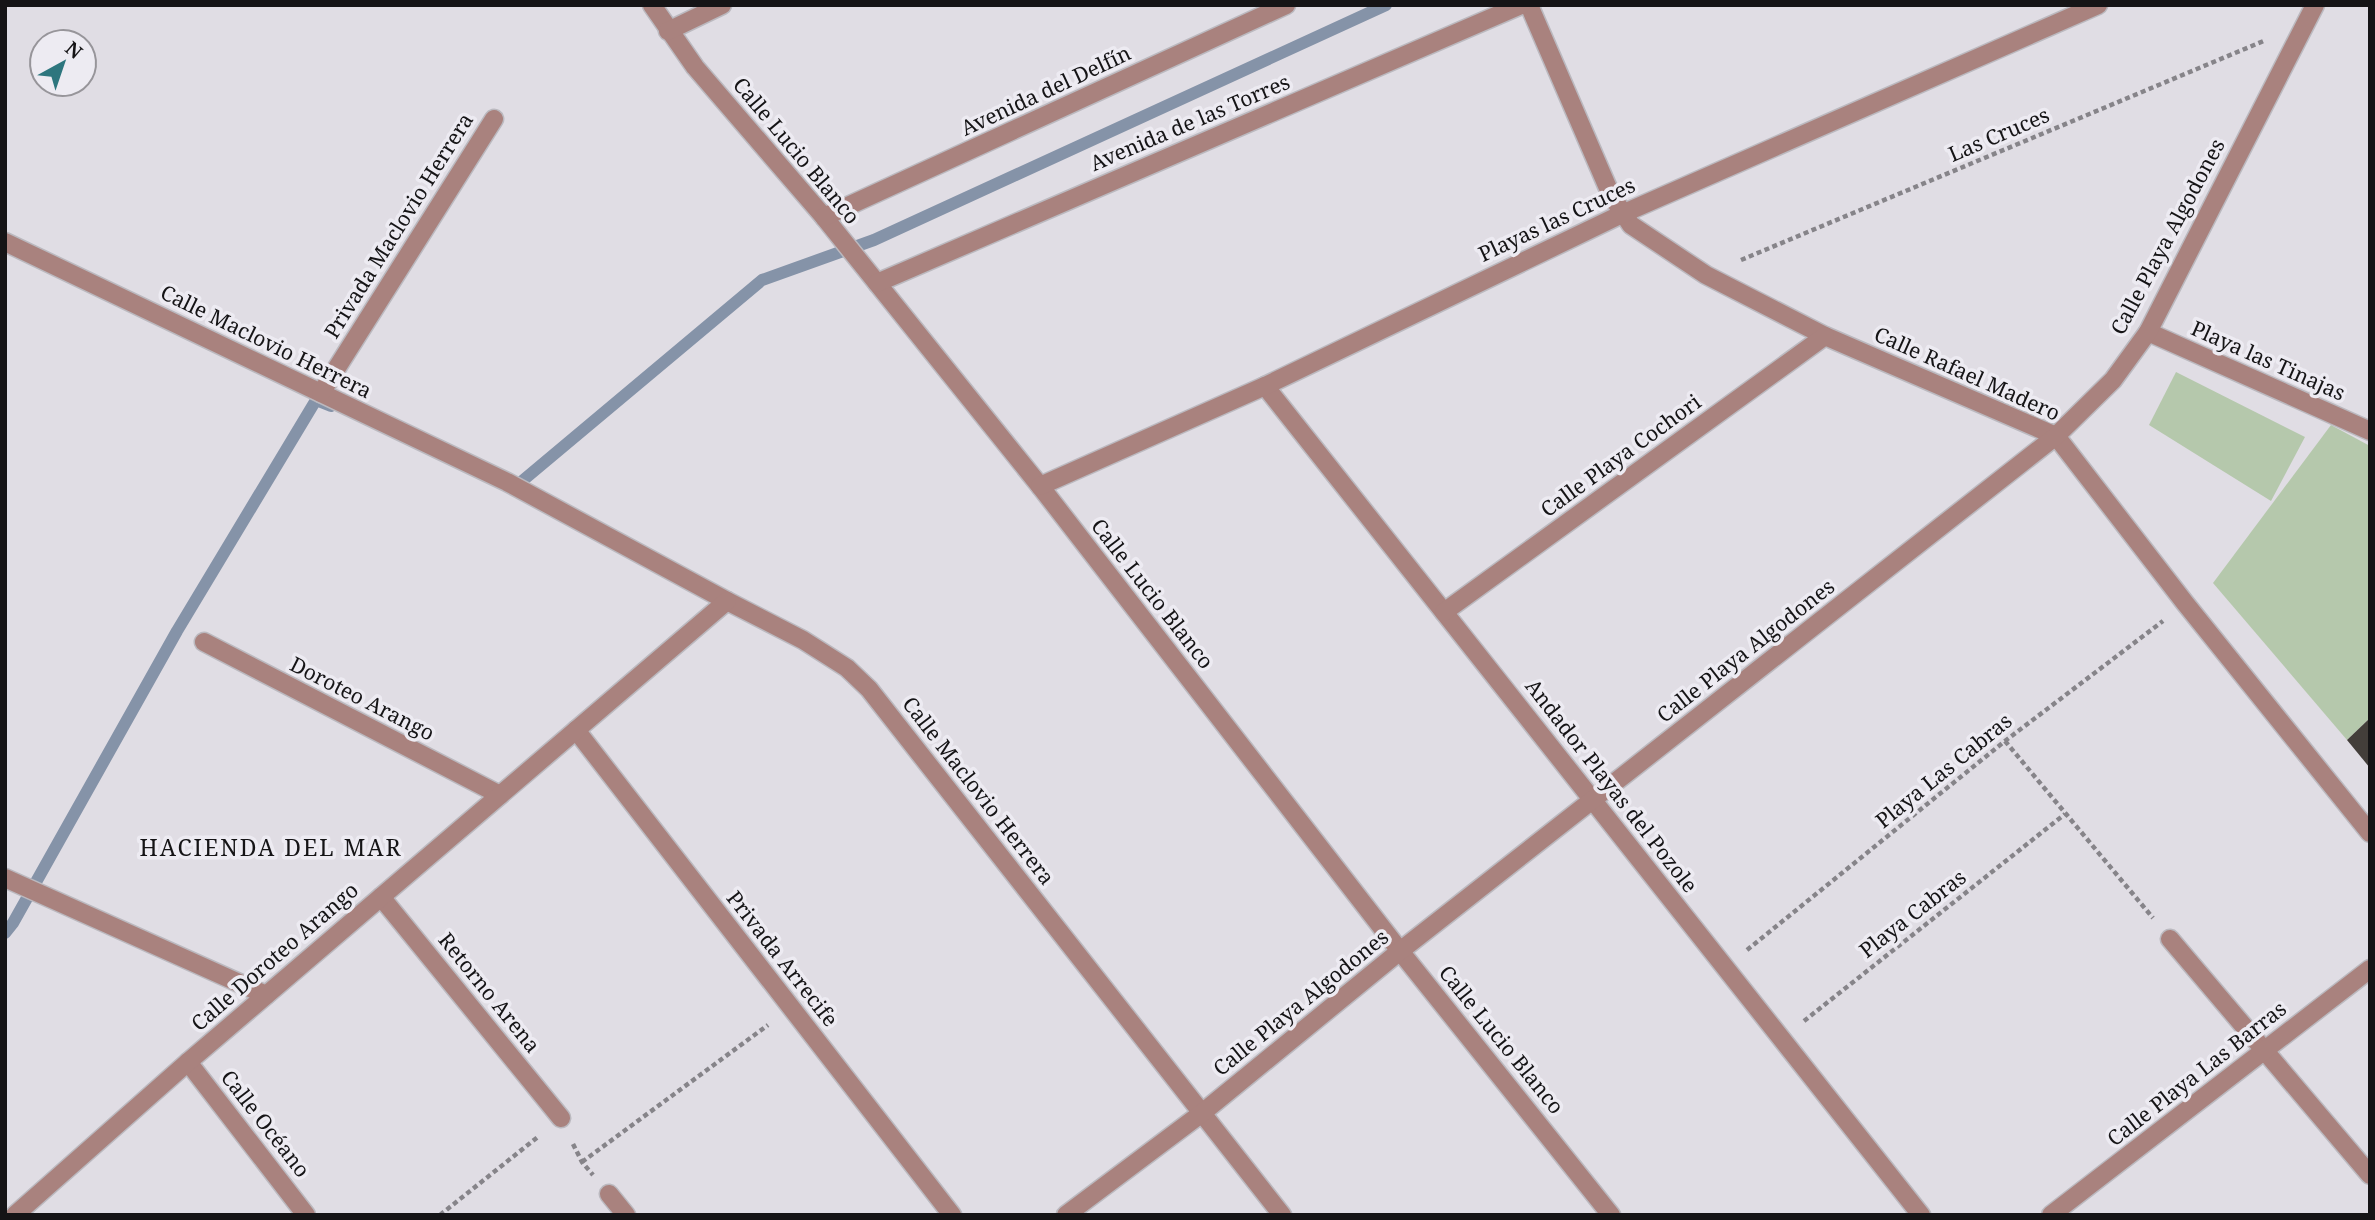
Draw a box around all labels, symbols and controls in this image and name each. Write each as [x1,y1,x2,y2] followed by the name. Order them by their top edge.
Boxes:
[28,28,98,98] north arrow
[60,35,88,65] text: N
[956,38,1135,142] street label: Avenida del Delfín
[1085,67,1294,177] street label: Avenida de las Torres
[727,71,866,230] street label: Calle Lucio Blanco
[1944,100,2053,168] street label: Las Cruces
[317,108,479,343] street label: Privada Maclovio Herrera
[2104,134,2231,339] street label: Calle Playa Algodones
[1474,171,1639,268] street label: Playas las Cruces
[156,278,377,404] street label: Calle Maclovio Herrera
[2187,314,2350,407] street label: Playa las Tinajas
[1870,320,2065,427] street label: Calle Rafael Madero
[1535,387,1706,523] street label: Calle Playa Cochori
[1085,512,1220,674] street label: Calle Lucio Blanco
[1651,572,1840,728] street label: Calle Playa Algodones
[285,650,439,747] street label: Doroteo Arango
[1519,673,1704,898] street label: Andador Playas del Pozole
[896,691,1061,890] street label: Calle Maclovio Herrera
[1869,706,2017,834] street label: Playa Las Cabras
[139,831,403,863] district label: HACIENDA DEL MAR
[1853,863,1971,964] street label: Playa Cabras
[185,876,364,1037] street label: Calle Doroteo Arango
[721,885,845,1032] street label: Privada Arrecife
[1207,923,1394,1082] street label: Calle Playa Algodones
[433,927,547,1058] street label: Retorno Arena
[1433,959,1570,1120] street label: Calle Lucio Blanco
[2101,994,2292,1152] street label: Calle Playa Las Barras
[215,1064,317,1183] street label: Calle Océano

